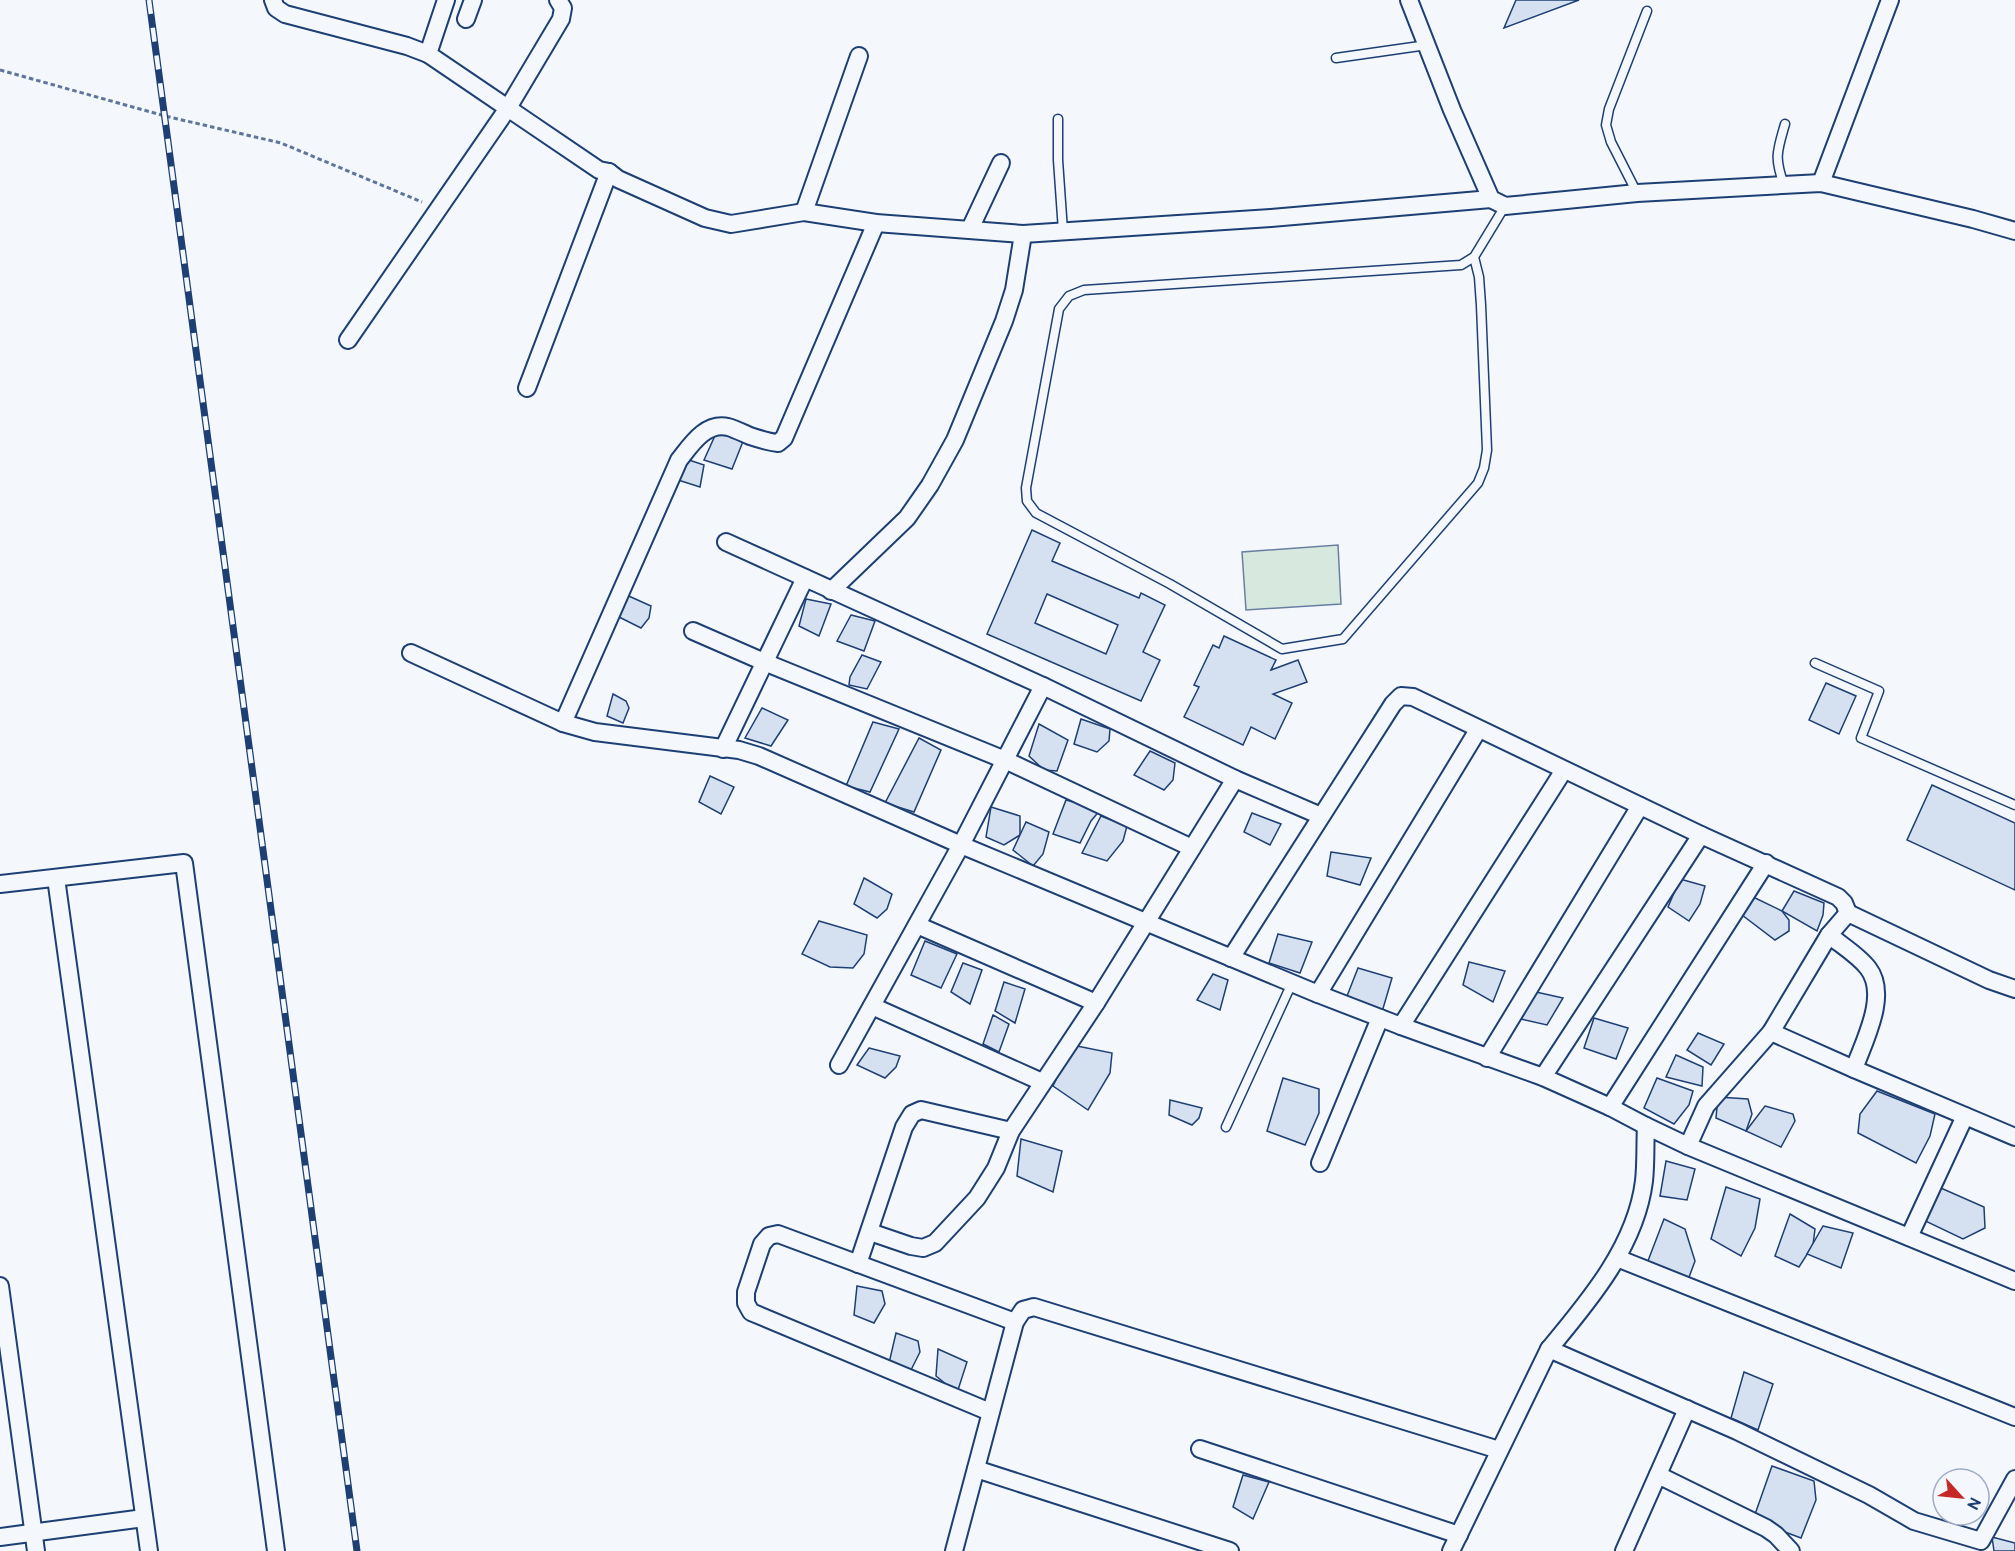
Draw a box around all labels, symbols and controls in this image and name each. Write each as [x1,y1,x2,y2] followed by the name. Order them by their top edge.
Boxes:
[1931,1467,1991,1527] north arrow
[1961,1493,1984,1513] text: N

